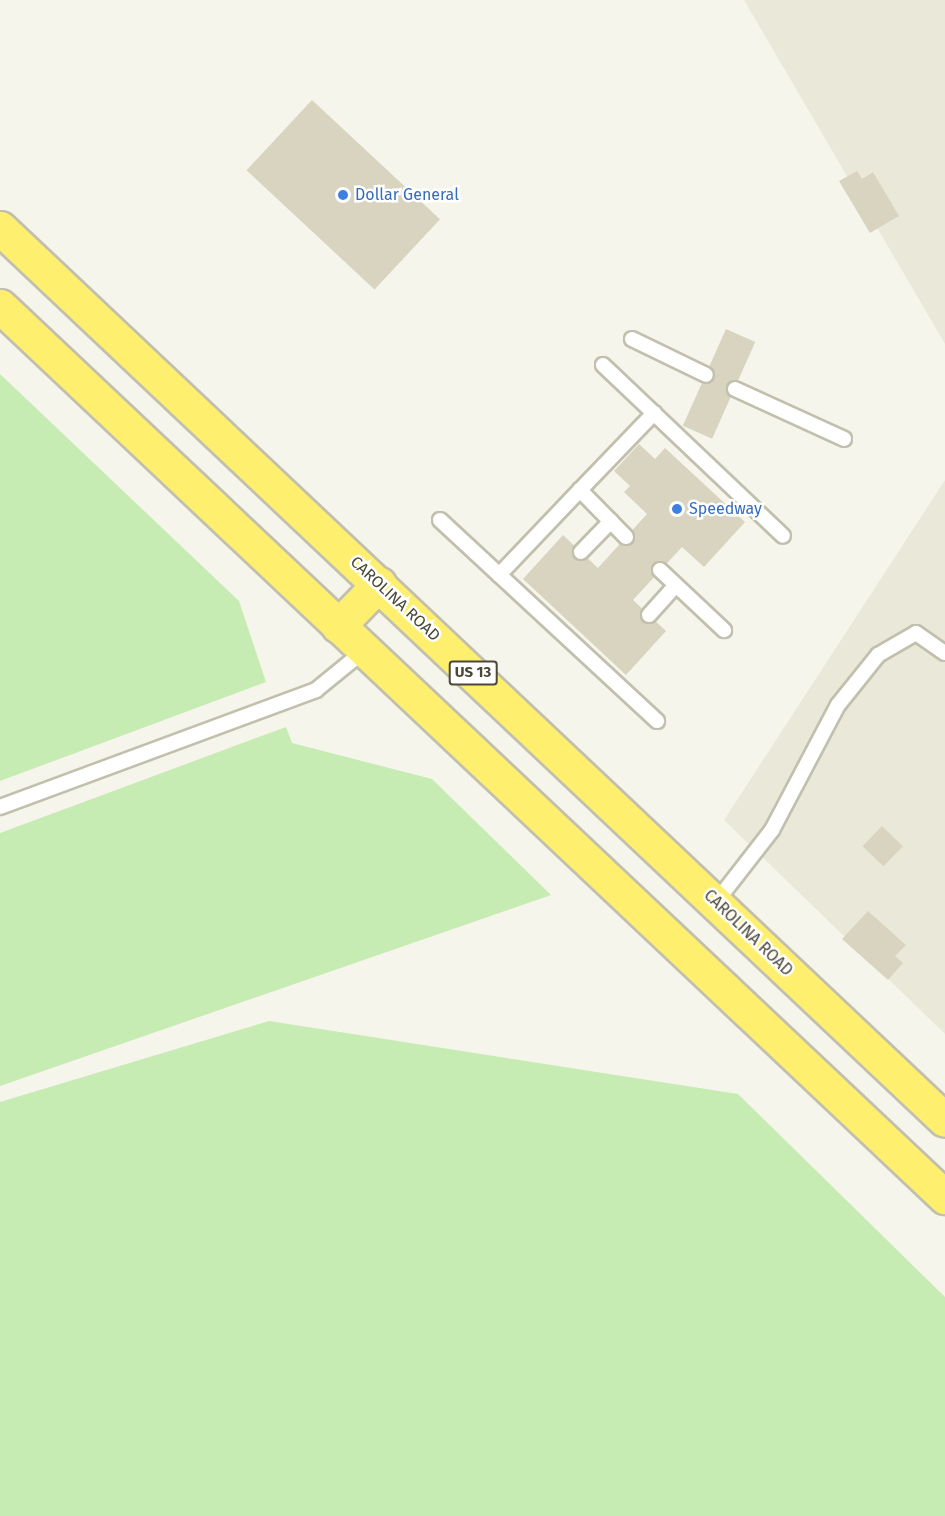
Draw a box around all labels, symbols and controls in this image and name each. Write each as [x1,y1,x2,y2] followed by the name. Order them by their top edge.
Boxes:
[355,185,459,205] place label: Dollar General
[336,188,350,202] marker: Dollar General
[689,499,762,519] place label: Speedway
[670,502,684,516] marker: Speedway
[346,553,444,645] street label: CAROLINA ROAD
[448,661,498,685] road number: US 13
[700,886,796,980] street label: CAROLINA ROAD

